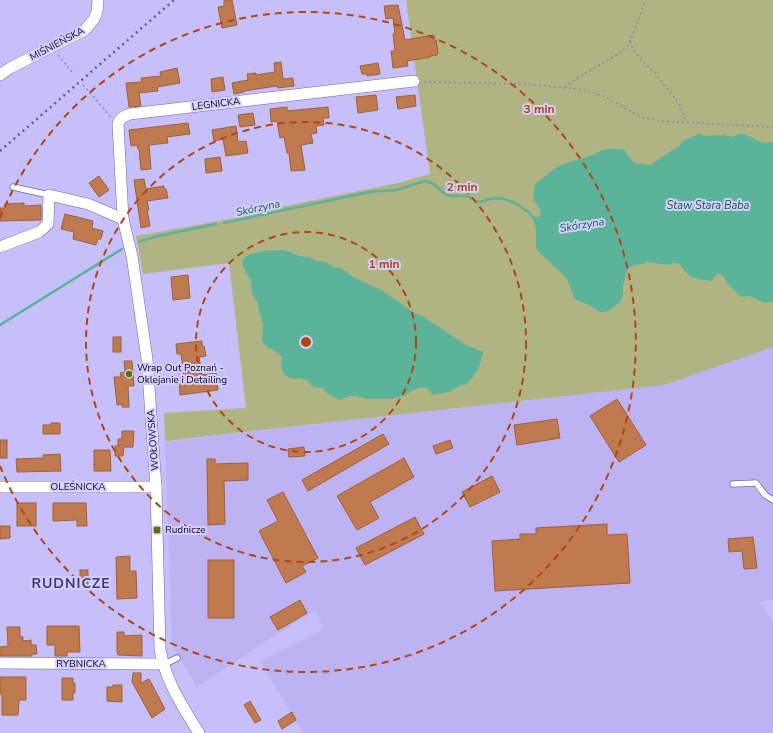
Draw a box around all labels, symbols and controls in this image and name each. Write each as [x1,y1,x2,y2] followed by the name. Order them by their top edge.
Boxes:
[27,23,87,64] street label: MIŚNIEŃSKA
[191,94,242,114] street label: LEGNICKA
[523,101,555,117] text: 3 min
[446,179,478,195] text: 2 min
[234,196,282,220] water label: Skórzyna
[667,198,750,213] water label: Staw Stara Baba
[559,214,606,236] water label: Skórzyna
[368,256,400,272] text: 1 min
[299,335,313,349] centre of rings
[137,361,227,387] place label: Wrap Out Poznań - Oklejanie i Detailing
[124,369,134,379] marker: Wrap Out Poznań - Oklejanie i Detailing
[144,408,162,471] street label: WOŁOWSKA
[51,480,106,494] street label: OLEŚNICKA
[165,523,206,537] place label: Rudnicze
[152,525,162,535] marker: Rudnicze
[31,574,111,593] district label: RUDNICZE
[56,657,106,671] street label: RYBNICKA

